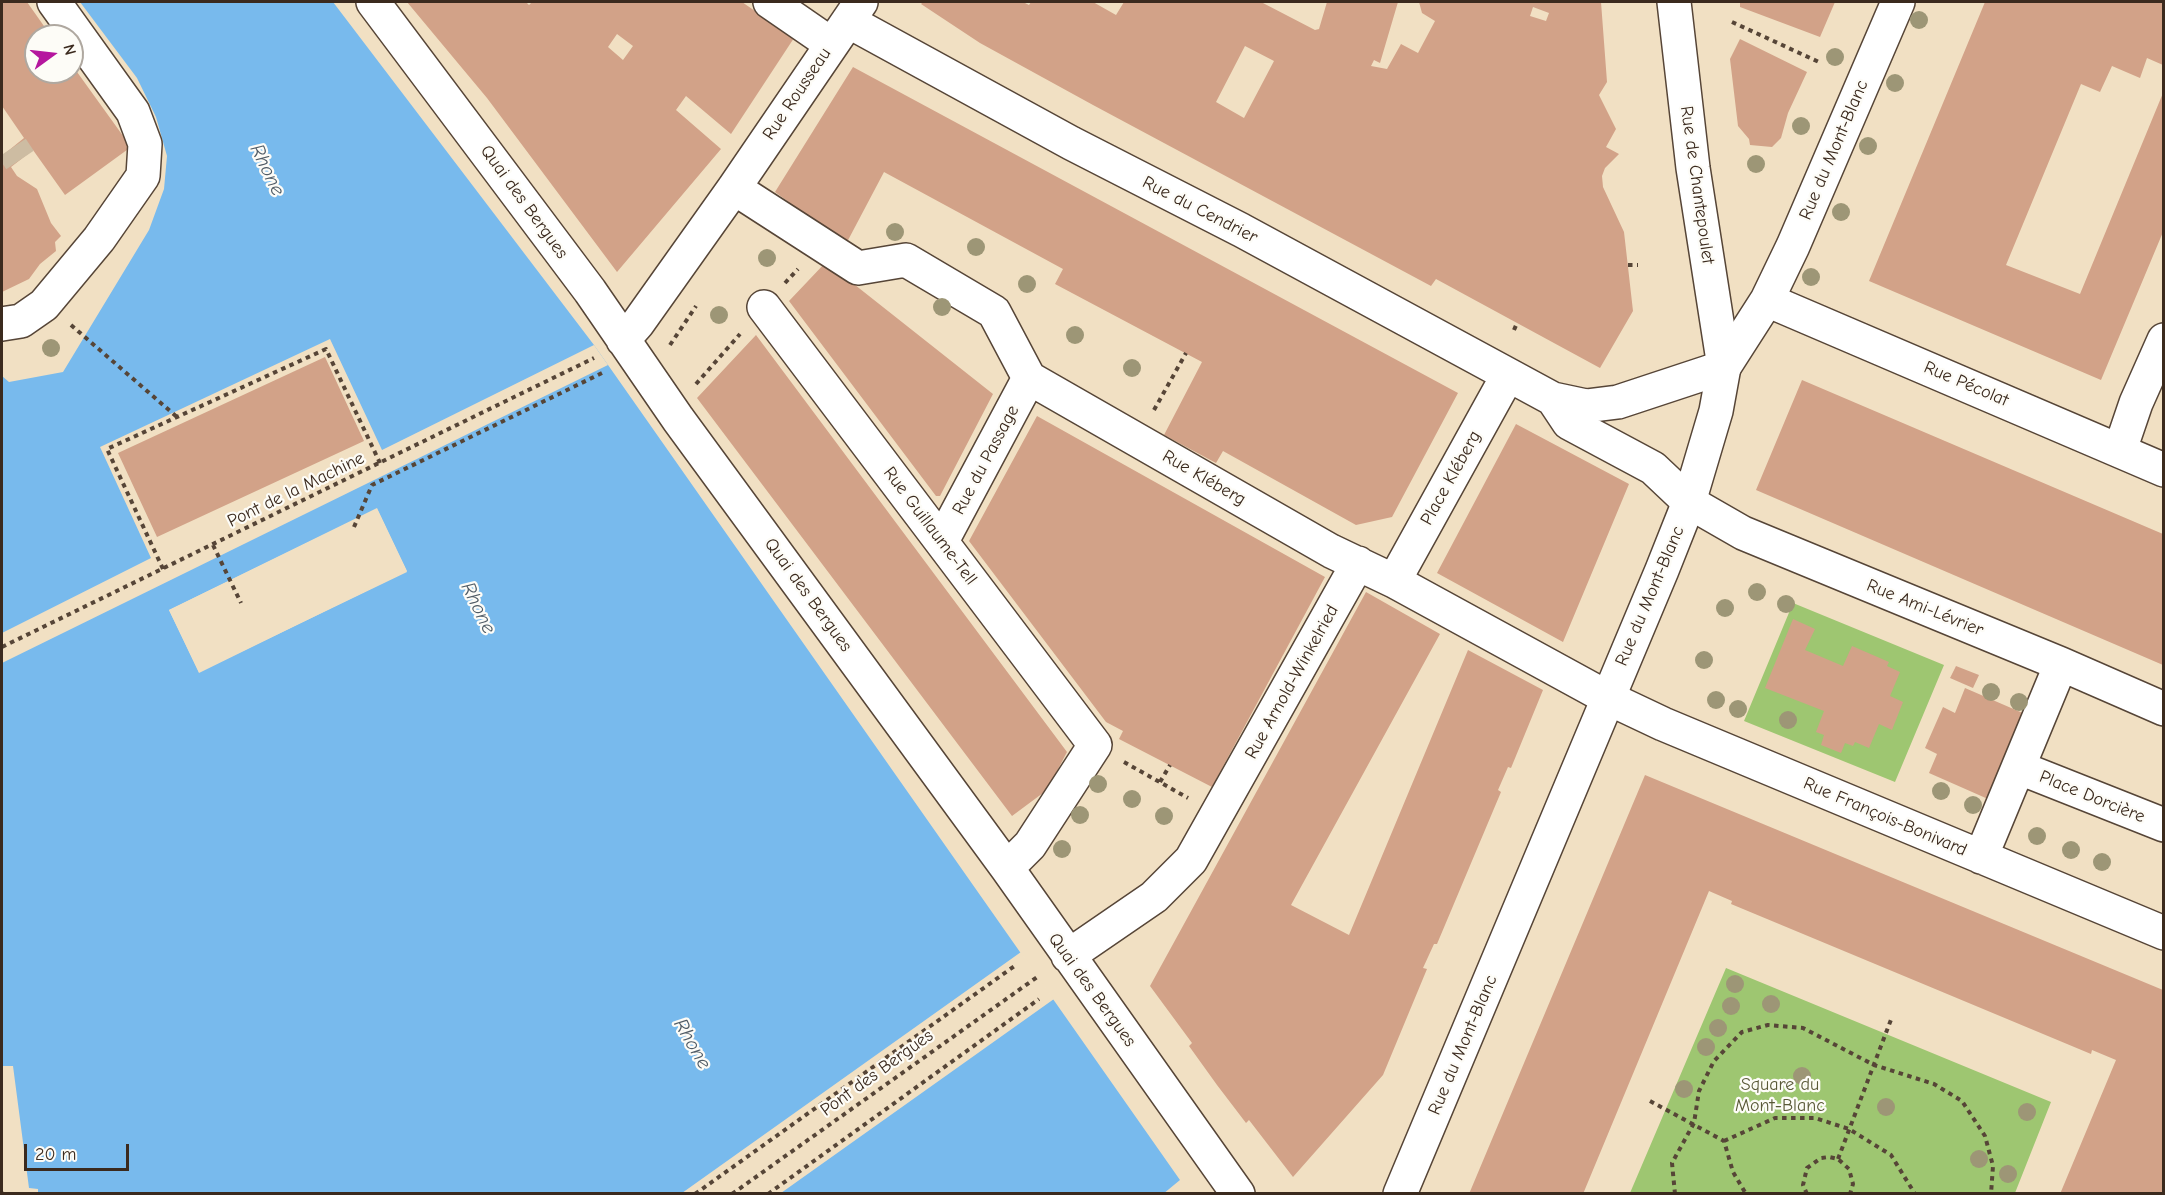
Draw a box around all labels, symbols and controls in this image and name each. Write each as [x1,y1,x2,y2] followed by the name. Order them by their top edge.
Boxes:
[24,24,84,84] north arrow
[59,42,79,57] text: N
[758,44,836,144] street label: Rue Rousseau
[1795,77,1873,223] street label: Rue du Mont-Blanc
[1675,105,1719,265] street label: Rue de Chantepoulet
[244,140,290,200] water label: Rhone
[475,141,573,263] street label: Quai des Bergues
[1139,172,1261,248] street label: Rue du Cendrier
[1920,357,2012,411] street label: Rue Pécolat
[948,401,1024,519] street label: Rue du Passage
[1416,427,1486,529] street label: Place Kléberg
[1158,445,1250,511] street label: Rue Kléberg
[224,448,368,532] street label: Pont de la Machine
[879,463,981,589] street label: Rue Guillaume-Tell
[1611,523,1689,669] street label: Rue du Mont-Blanc
[759,534,857,656] street label: Quai des Bergues
[1863,575,1987,641] street label: Rue Ami-Lévrier
[455,578,501,638] water label: Rhone
[1241,601,1343,763] street label: Rue Arnold-Winkelried
[2036,766,2148,828] street label: Place Dorcière
[1800,773,1970,861] street label: Rue François-Bonivard
[1043,929,1141,1051] street label: Quai des Bergues
[1424,972,1502,1118] street label: Rue du Mont-Blanc
[668,1014,716,1074] water label: Rhone
[816,1025,938,1121] street label: Pont des Bergues
[1735,1074,1825,1116] park label: Square du Mont-Blanc
[27,1132,132,1170] scale bar
[35,1144,76,1165] text: 20 m

